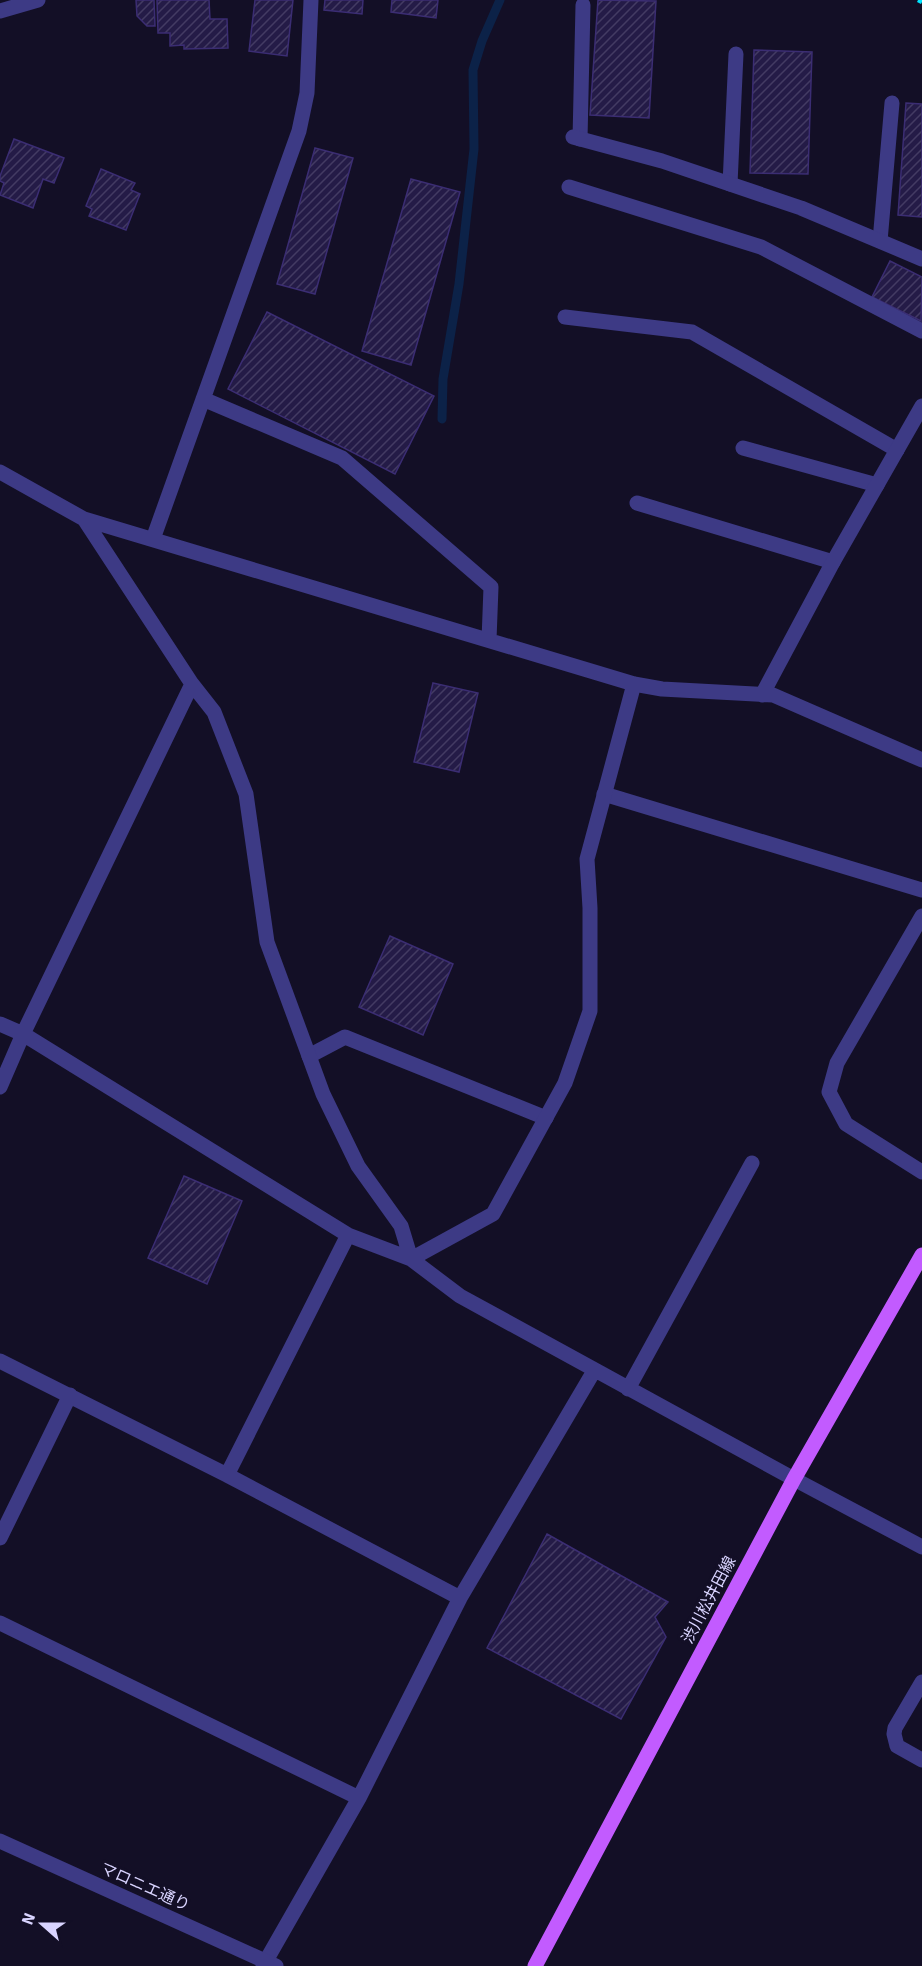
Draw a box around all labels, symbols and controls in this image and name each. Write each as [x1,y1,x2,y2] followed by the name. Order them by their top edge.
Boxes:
[678,1553,740,1647] street label: 渋川松井田線
[97,1858,193,1916] street label: マロニエ通り
[12,1894,72,1954] north arrow
[18,1910,40,1928] text: N

